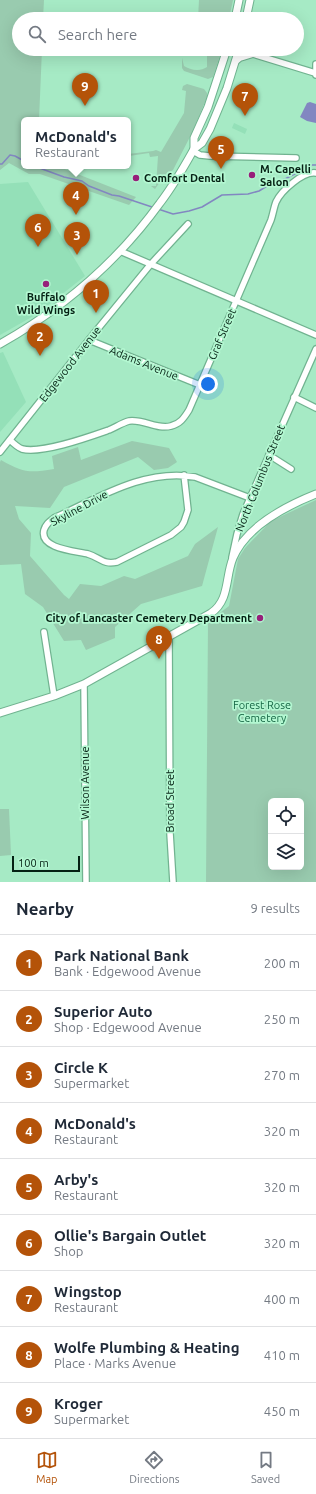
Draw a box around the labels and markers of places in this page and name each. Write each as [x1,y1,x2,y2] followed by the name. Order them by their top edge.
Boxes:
[72,73,98,106] pin: 9
[232,83,258,116] pin: 7
[208,136,234,169] pin: 5
[260,163,311,188] place label: M. Capelli Salon
[247,170,257,180] marker: M. Capelli Salon
[144,172,225,184] place label: Comfort Dental
[131,173,141,183] marker: Comfort Dental
[63,182,89,215] pin: 4
[25,214,51,247] pin: 6
[64,222,90,255] pin: 3
[41,279,51,289] marker: Buffalo Wild Wings
[83,280,109,313] pin: 1
[17,291,75,316] place label: Buffalo Wild Wings
[27,323,53,356] pin: 2
[45,612,252,624] place label: City of Lancaster Cemetery Department
[255,613,265,623] marker: City of Lancaster Cemetery Department
[146,626,172,659] pin: 8

